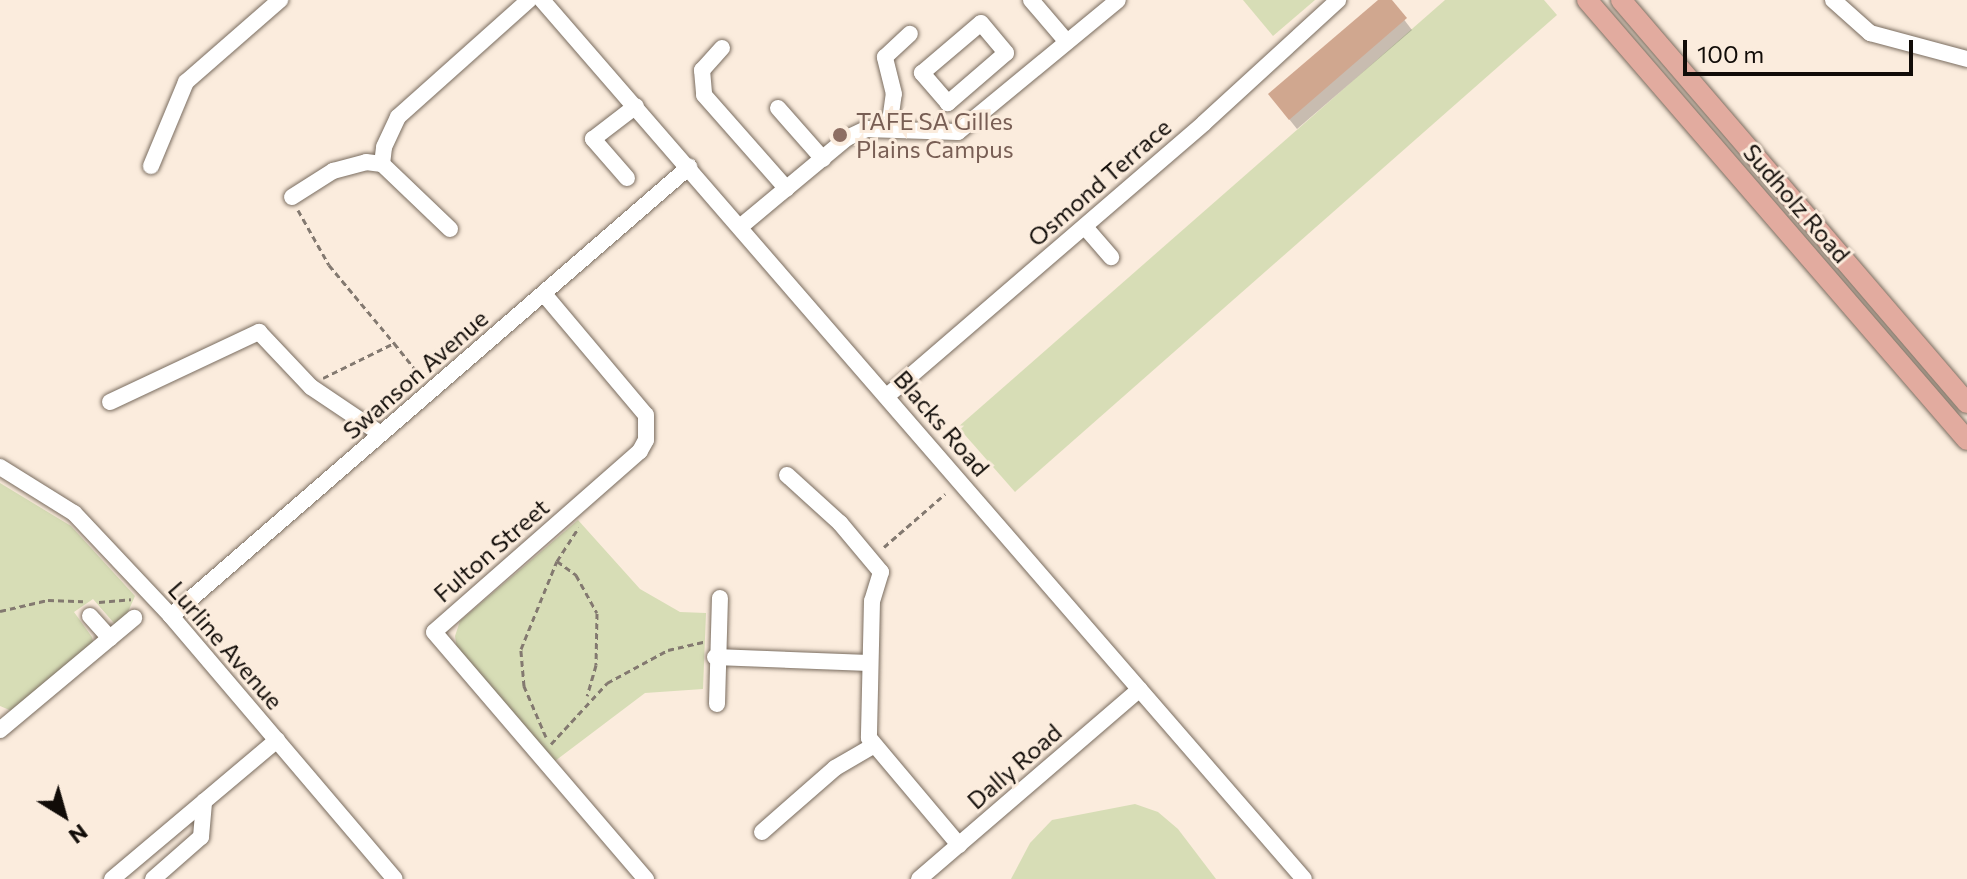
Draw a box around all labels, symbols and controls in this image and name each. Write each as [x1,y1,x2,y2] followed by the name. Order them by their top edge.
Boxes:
[1687,24,1917,74] scale bar
[1697,39,1764,68] text: 100 m
[856,107,1014,163] place label: TAFE SA Gilles Plains Campus
[1022,112,1176,252] street label: Osmond Terrace
[831,126,849,144] marker: TAFE SA Gilles Plains Campus
[1738,138,1856,268] street label: Sudholz Road
[337,303,493,445] street label: Swanson Avenue
[888,364,996,482] street label: Blacks Road
[428,492,554,608] street label: Fulton Street
[163,575,289,715] street label: Lurline Avenue
[961,717,1067,815] street label: Dally Road
[24,775,104,855] north arrow
[64,819,93,850] text: N

